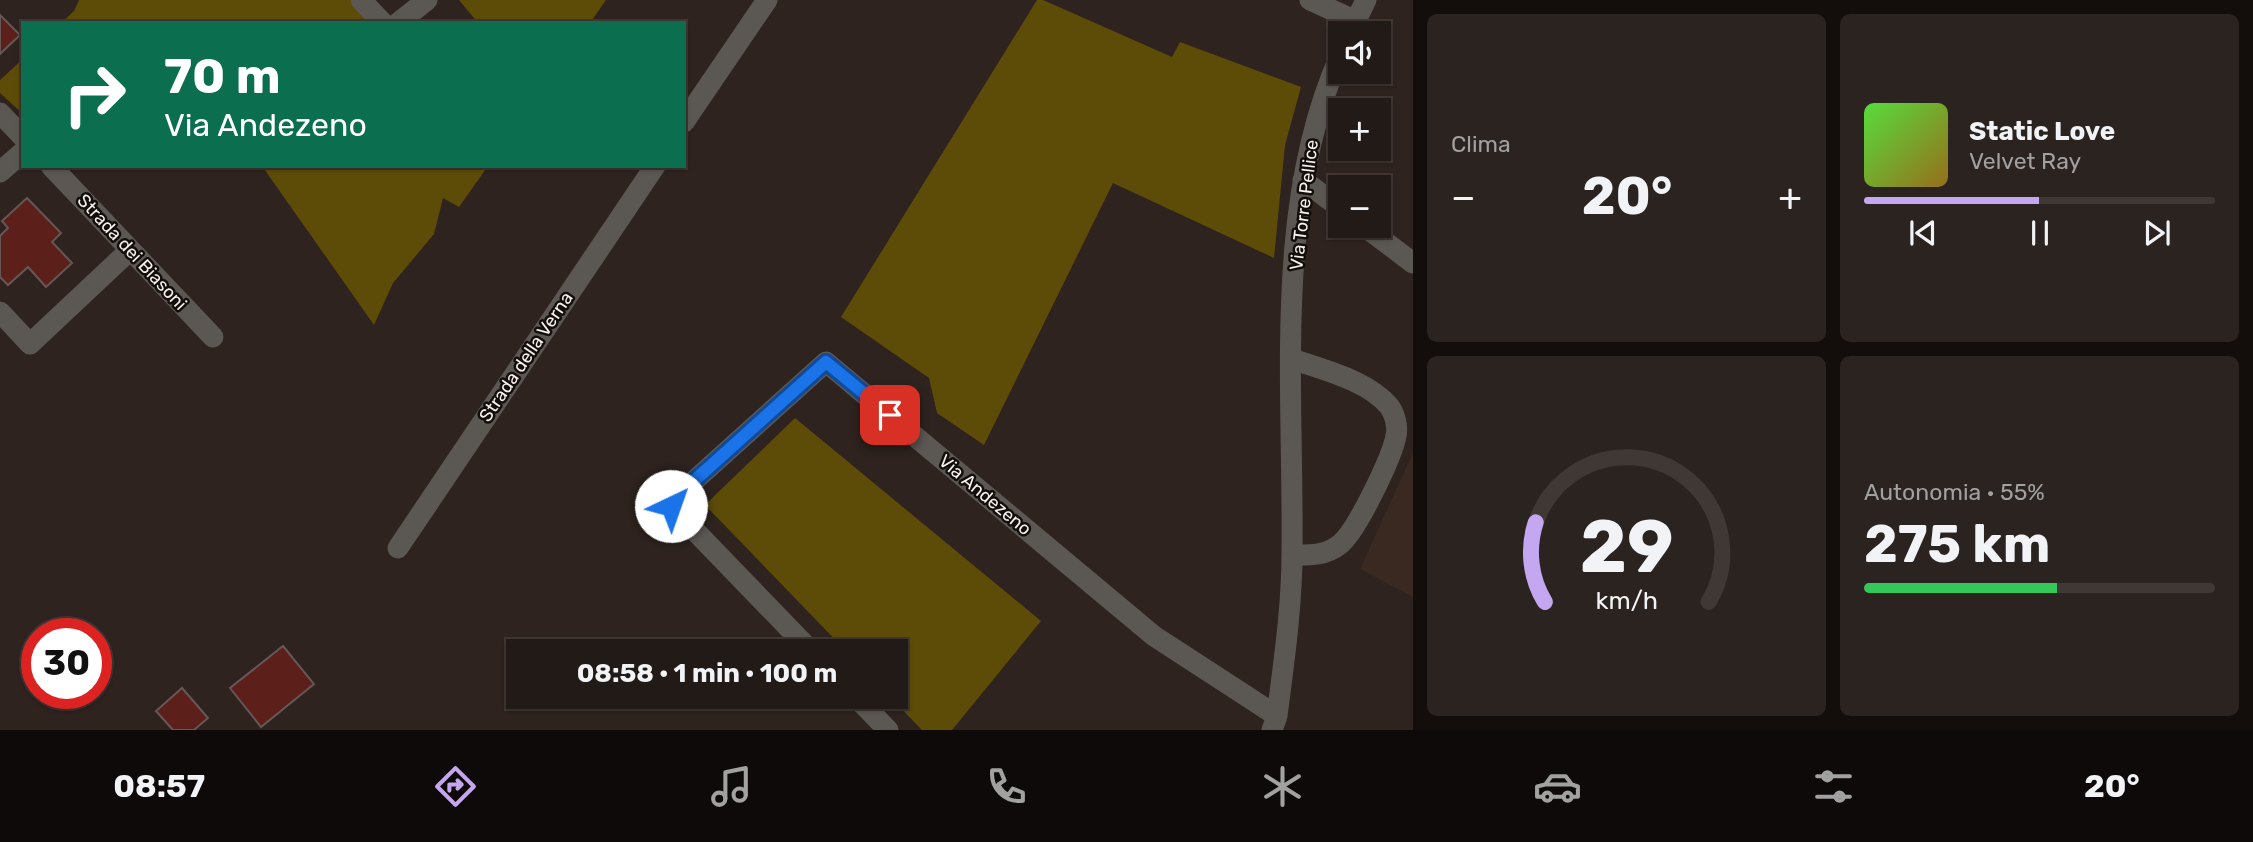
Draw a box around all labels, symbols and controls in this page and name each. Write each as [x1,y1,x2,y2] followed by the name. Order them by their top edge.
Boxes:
[1328,21,1391,238] map controls
[1328,21,1391,84] button: sound
[164,47,281,105] text: 70 m
[49,49,140,140] icon: right
[1328,98,1391,161] button: +
[164,106,367,144] text: Via Andezeno
[1969,116,2115,147] text: Static Love
[1451,130,1511,158] text: Clima
[1285,138,1323,272] street label: Via Torre Pellice
[1969,147,2081,175] text: Velvet Ray
[1582,165,1672,227] text: 20°
[1451,174,1476,220] text: −
[1778,174,1802,220] text: +
[1328,175,1391,238] button: −
[73,189,191,315] street label: Strada dei Biasoni
[1904,214,1942,252] icon: previous
[2021,214,2059,252] icon: pause
[2138,214,2176,252] icon: next
[474,288,578,426] street label: Strada della Verna
[860,385,920,445] pin
[871,396,909,434] icon: arrive
[934,450,1036,540] street label: Via Andezeno
[634,469,708,543] position arrow
[1864,478,2045,506] text: Autonomia · 55%
[1580,504,1673,590] text: 29
[1864,513,2050,575] text: 275 km
[1595,586,1658,615] text: km/h
[21,618,112,709] speed limit sign: 30
[577,658,837,689] text: 08:58 · 1 min · 100 m
[431,762,480,811] icon: directions
[707,762,756,811] icon: music
[982,762,1031,811] icon: phone
[1258,762,1307,811] icon: climate
[1533,762,1582,811] icon: car
[1809,762,1858,811] icon: filters
[113,767,205,805] text: 08:57
[2084,767,2140,805] text: 20°

